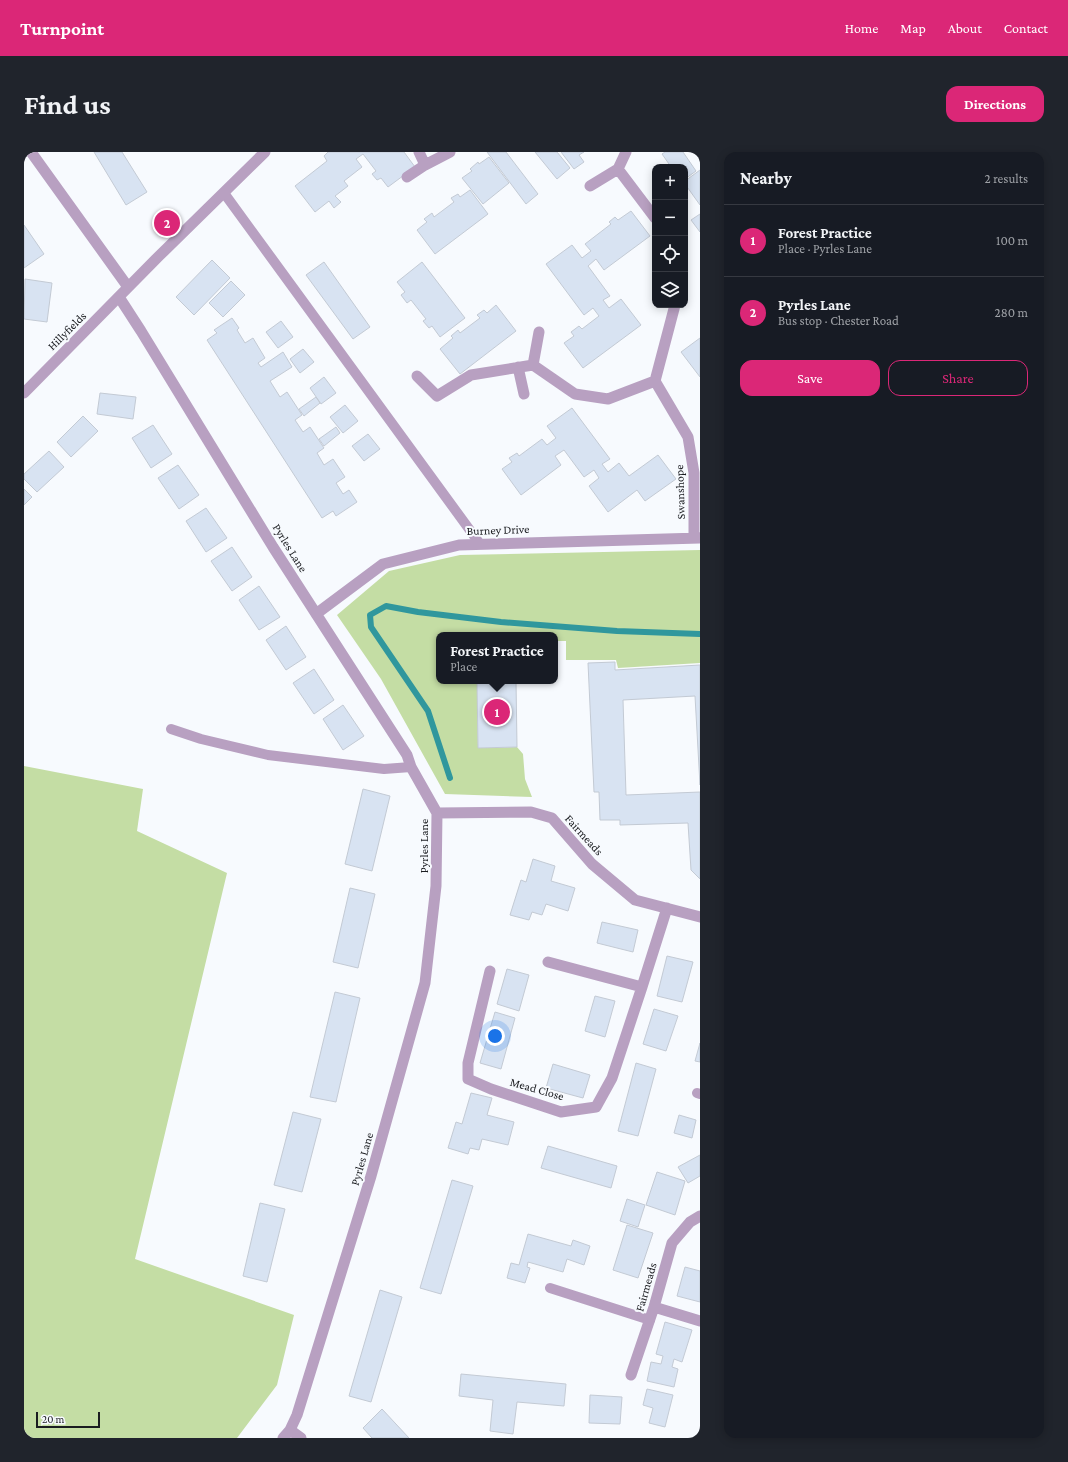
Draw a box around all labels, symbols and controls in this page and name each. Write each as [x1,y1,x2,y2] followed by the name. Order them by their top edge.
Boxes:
[20,18,104,39] text: Turnpoint
[845,20,878,36] text: Home
[900,20,926,36] text: Map
[948,20,982,36] text: About
[1004,20,1048,36] text: Contact
[946,86,1044,122] button: Directions
[24,89,111,120] text: Find us
[652,164,688,308] map controls
[652,164,688,200] button: +
[740,169,792,188] text: Nearby
[985,171,1028,186] text: 2 results
[652,200,688,236] button: −
[154,208,180,238] pin: 2
[778,225,872,241] text: Forest Practice
[751,233,755,248] text: 1
[996,233,1028,248] text: 100 m
[652,236,688,272] button: locate
[778,241,872,256] text: Place · Pyrles Lane
[652,272,688,308] button: layers
[778,297,851,313] text: Pyrles Lane
[750,305,756,320] text: 2
[995,305,1028,320] text: 280 m
[45,309,89,353] street label: Hillyfields
[778,313,899,328] text: Bus stop · Chester Road
[740,360,880,396] button: Save
[888,360,1028,396] button: Share
[672,464,688,520] street label: Swanshope
[270,521,310,575] street label: Pyrles Lane
[466,522,530,538] street label: Burney Drive
[436,632,558,684] popup
[450,643,544,659] text: Forest Practice
[450,659,477,674] text: Place
[484,697,510,727] pin: 1
[562,812,606,859] street label: Fairmeads
[417,819,431,873] street label: Pyrles Lane
[485,1026,505,1046] your location
[508,1075,566,1103] street label: Mead Close
[348,1131,376,1187] street label: Pyrles Lane
[632,1261,660,1313] street label: Fairmeads
[36,1410,100,1429] scale bar
[42,1413,64,1425] text: 20 m

